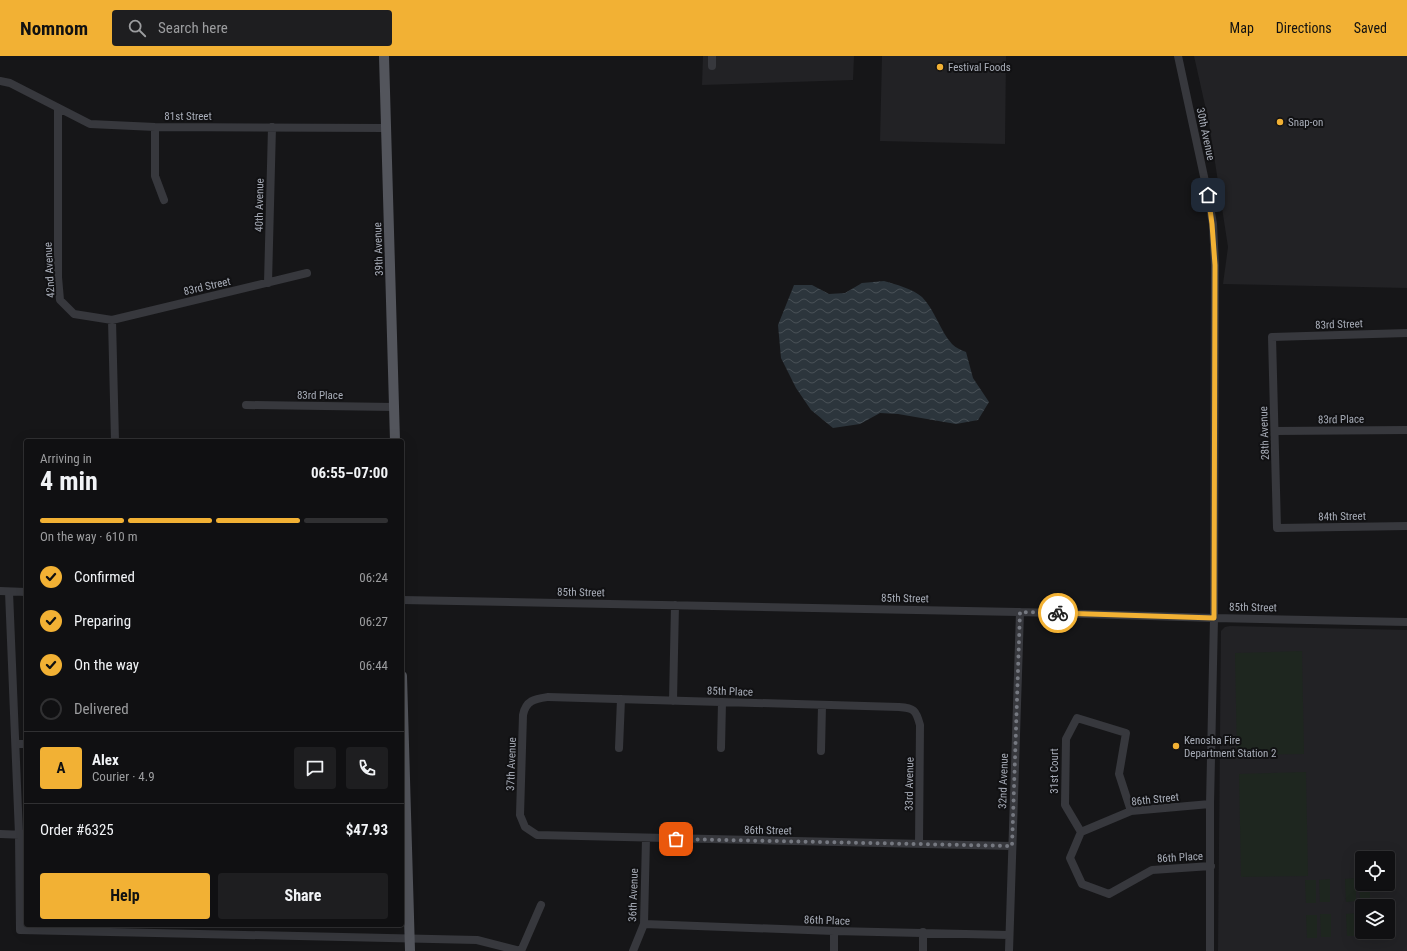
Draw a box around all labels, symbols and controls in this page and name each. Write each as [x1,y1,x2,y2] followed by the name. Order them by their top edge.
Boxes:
[112,10,392,46] search box
[20,17,88,40] text: Nomnom
[126,17,148,39] icon: search
[158,19,228,37] text: Search here
[1230,20,1254,36] text: Map
[1276,20,1332,36] text: Directions
[1354,20,1387,36] text: Saved
[948,61,1011,74] place label: Festival Foods
[935,62,945,72] marker: Festival Foods
[1194,107,1217,162] street label: 30th Avenue
[164,110,212,123] street label: 81st Street
[1288,116,1323,129] place label: Snap-on
[1275,117,1285,127] marker: Snap-on
[253,178,266,232] street label: 40th Avenue
[1191,178,1225,212] pin
[1197,184,1219,206] icon: home
[371,222,386,276] street label: 39th Avenue
[42,242,57,298] street label: 42nd Avenue
[182,275,232,298] street label: 83rd Street
[1315,317,1363,332] street label: 83rd Street
[297,389,343,402] street label: 83rd Place
[1257,406,1272,460] street label: 28th Avenue
[1318,413,1364,426] street label: 83rd Place
[40,451,92,466] text: Arriving in
[311,464,388,482] text: 06:55–07:00
[40,466,98,496] text: 4 min
[1318,510,1366,523] street label: 84th Street
[40,529,137,544] text: On the way · 610 m
[40,566,62,588] icon: check
[74,568,135,586] text: Confirmed
[359,570,388,585] text: 06:24
[557,586,605,599] street label: 85th Street
[881,592,929,605] street label: 85th Street
[1038,593,1078,633] courier
[1229,601,1277,614] street label: 85th Street
[1047,602,1069,624] icon: bike
[40,610,62,632] icon: check
[74,612,131,630] text: Preparing
[359,614,388,629] text: 06:27
[40,654,62,676] icon: check
[74,656,139,674] text: On the way
[359,658,388,673] text: 06:44
[707,684,753,699] street label: 85th Place
[74,700,129,718] text: Delivered
[1184,734,1276,760] place label: Kenosha Fire Department Station 2
[504,737,519,791] street label: 37th Avenue
[1171,741,1181,751] marker: Kenosha Fire Department Station 2
[294,747,336,789] button: chat
[346,747,388,789] button: phone
[1048,748,1061,794] street label: 31st Court
[92,751,119,769] text: Alex
[996,753,1011,809] street label: 32nd Avenue
[903,757,916,811] street label: 33rd Avenue
[57,759,65,777] text: A
[92,769,155,784] text: Courier · 4.9
[1131,791,1179,808] street label: 86th Street
[40,821,114,839] text: Order #6325
[346,821,388,839] text: $47.93
[659,822,693,856] pin
[744,824,792,837] street label: 86th Street
[665,828,687,850] icon: bag
[1157,850,1203,865] street label: 86th Place
[1355,851,1395,939] map controls
[1355,851,1395,891] button: locate
[626,868,641,922] street label: 36th Avenue
[40,873,210,919] button: Help
[218,873,388,919] button: Share
[1355,899,1395,939] button: layers
[804,913,850,928] street label: 86th Place

